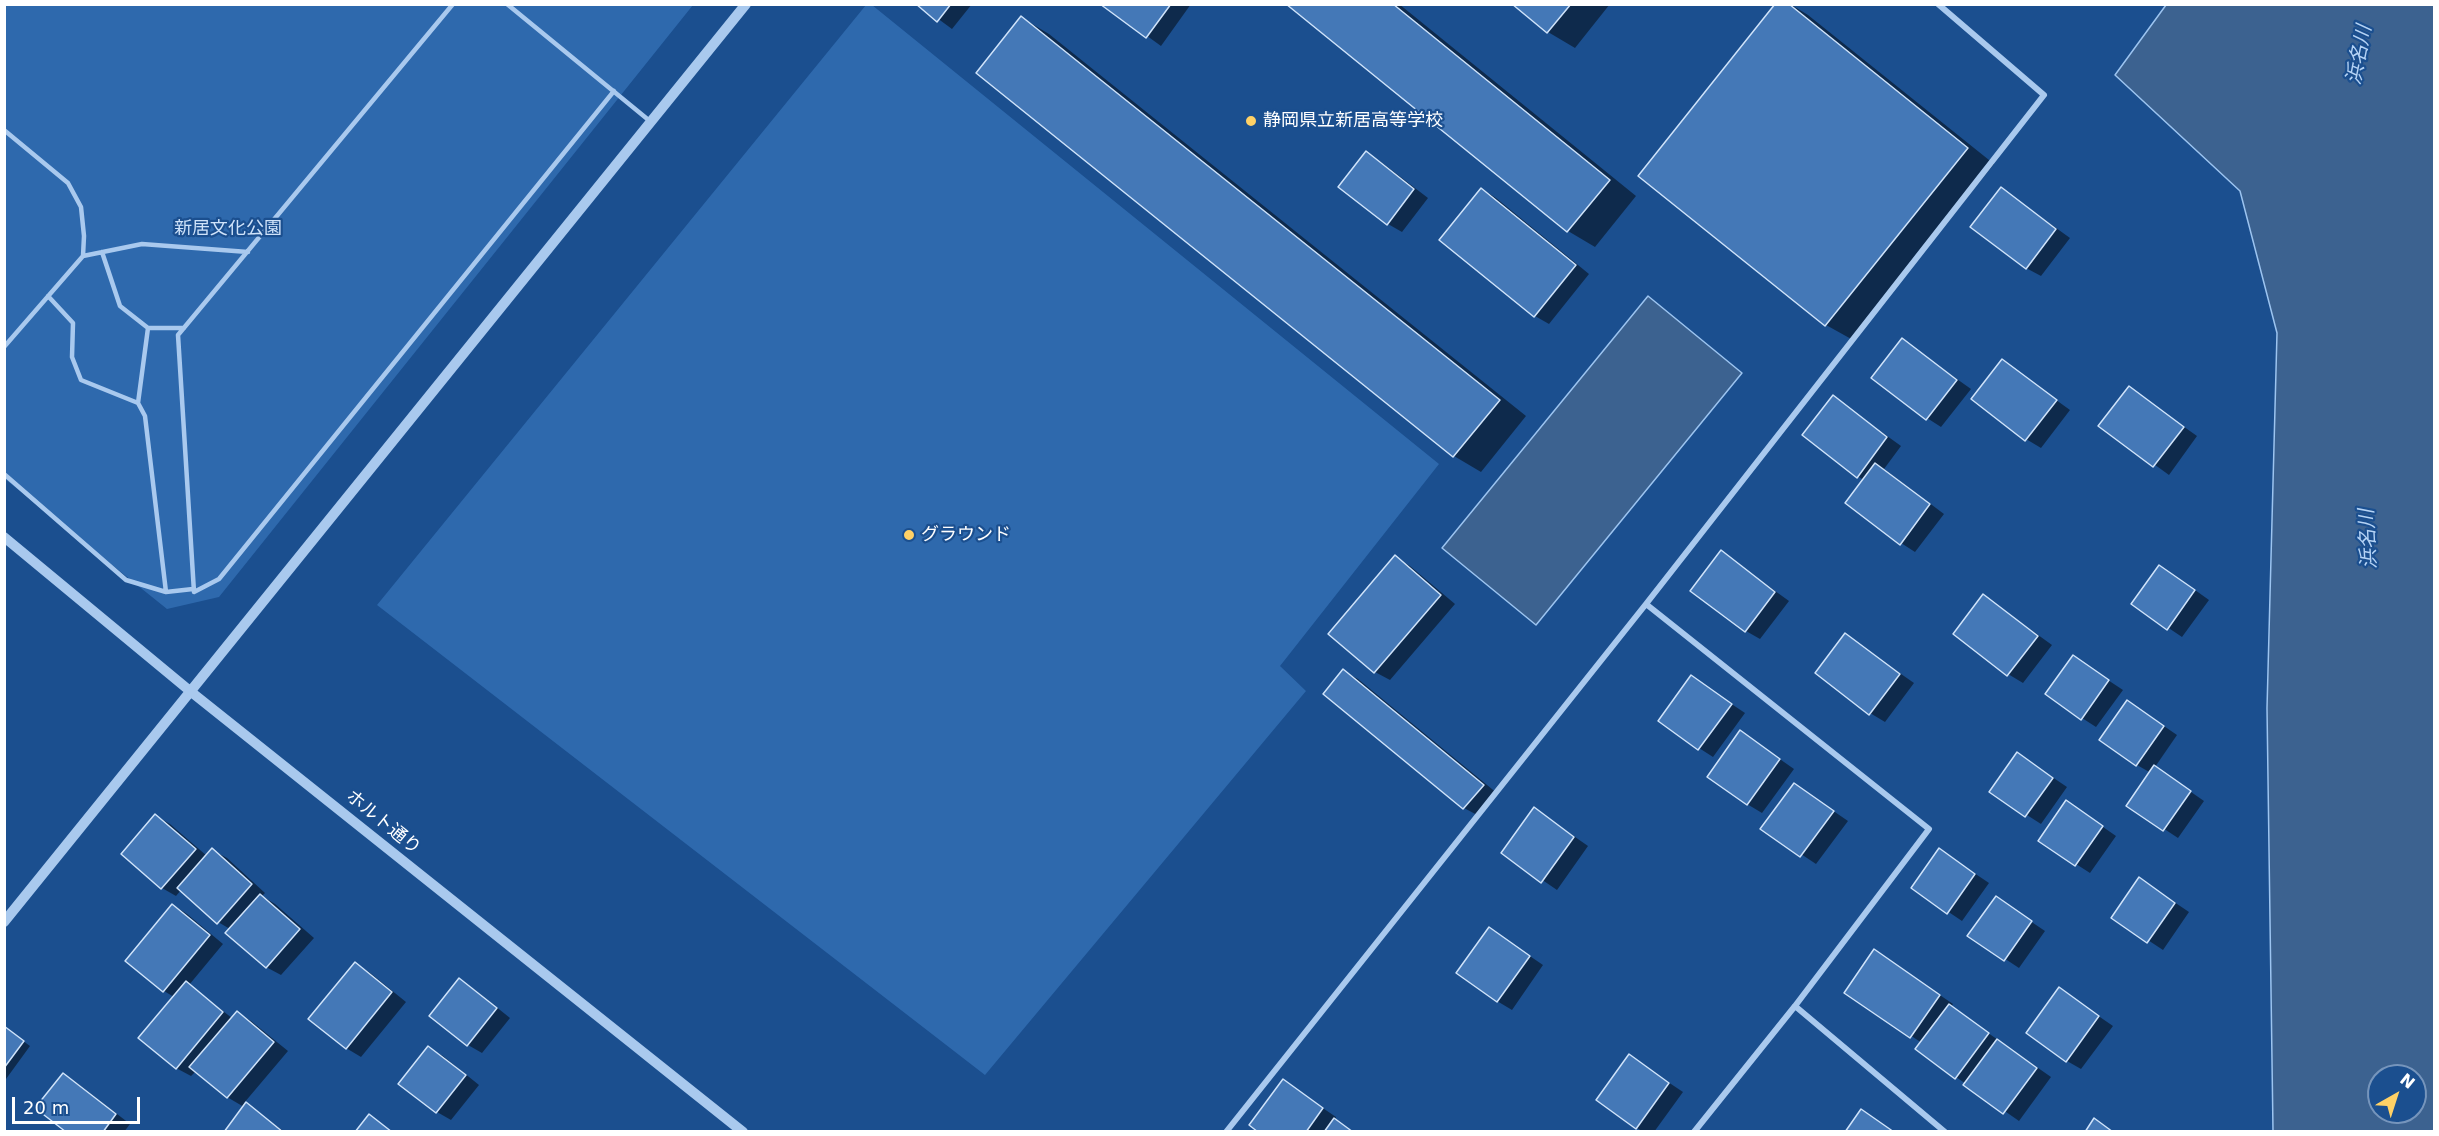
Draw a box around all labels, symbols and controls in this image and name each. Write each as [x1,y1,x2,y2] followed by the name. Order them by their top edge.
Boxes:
[2342,23,2378,87] water label: 浜名川
[1263,110,1443,132] place label: 静岡県立新居高等学校
[1244,114,1258,128] marker: 静岡県立新居高等学校
[174,218,282,240] park label: 新居文化公園
[2355,508,2383,570] water label: 浜名川
[921,524,1011,546] place label: グラウンド
[902,528,916,542] marker: グラウンド
[341,786,425,860] street label: ホルト通り
[2367,1064,2427,1124] north arrow
[2396,1070,2419,1093] text: N
[15,1085,142,1123] scale bar
[23,1097,69,1118] text: 20 m

